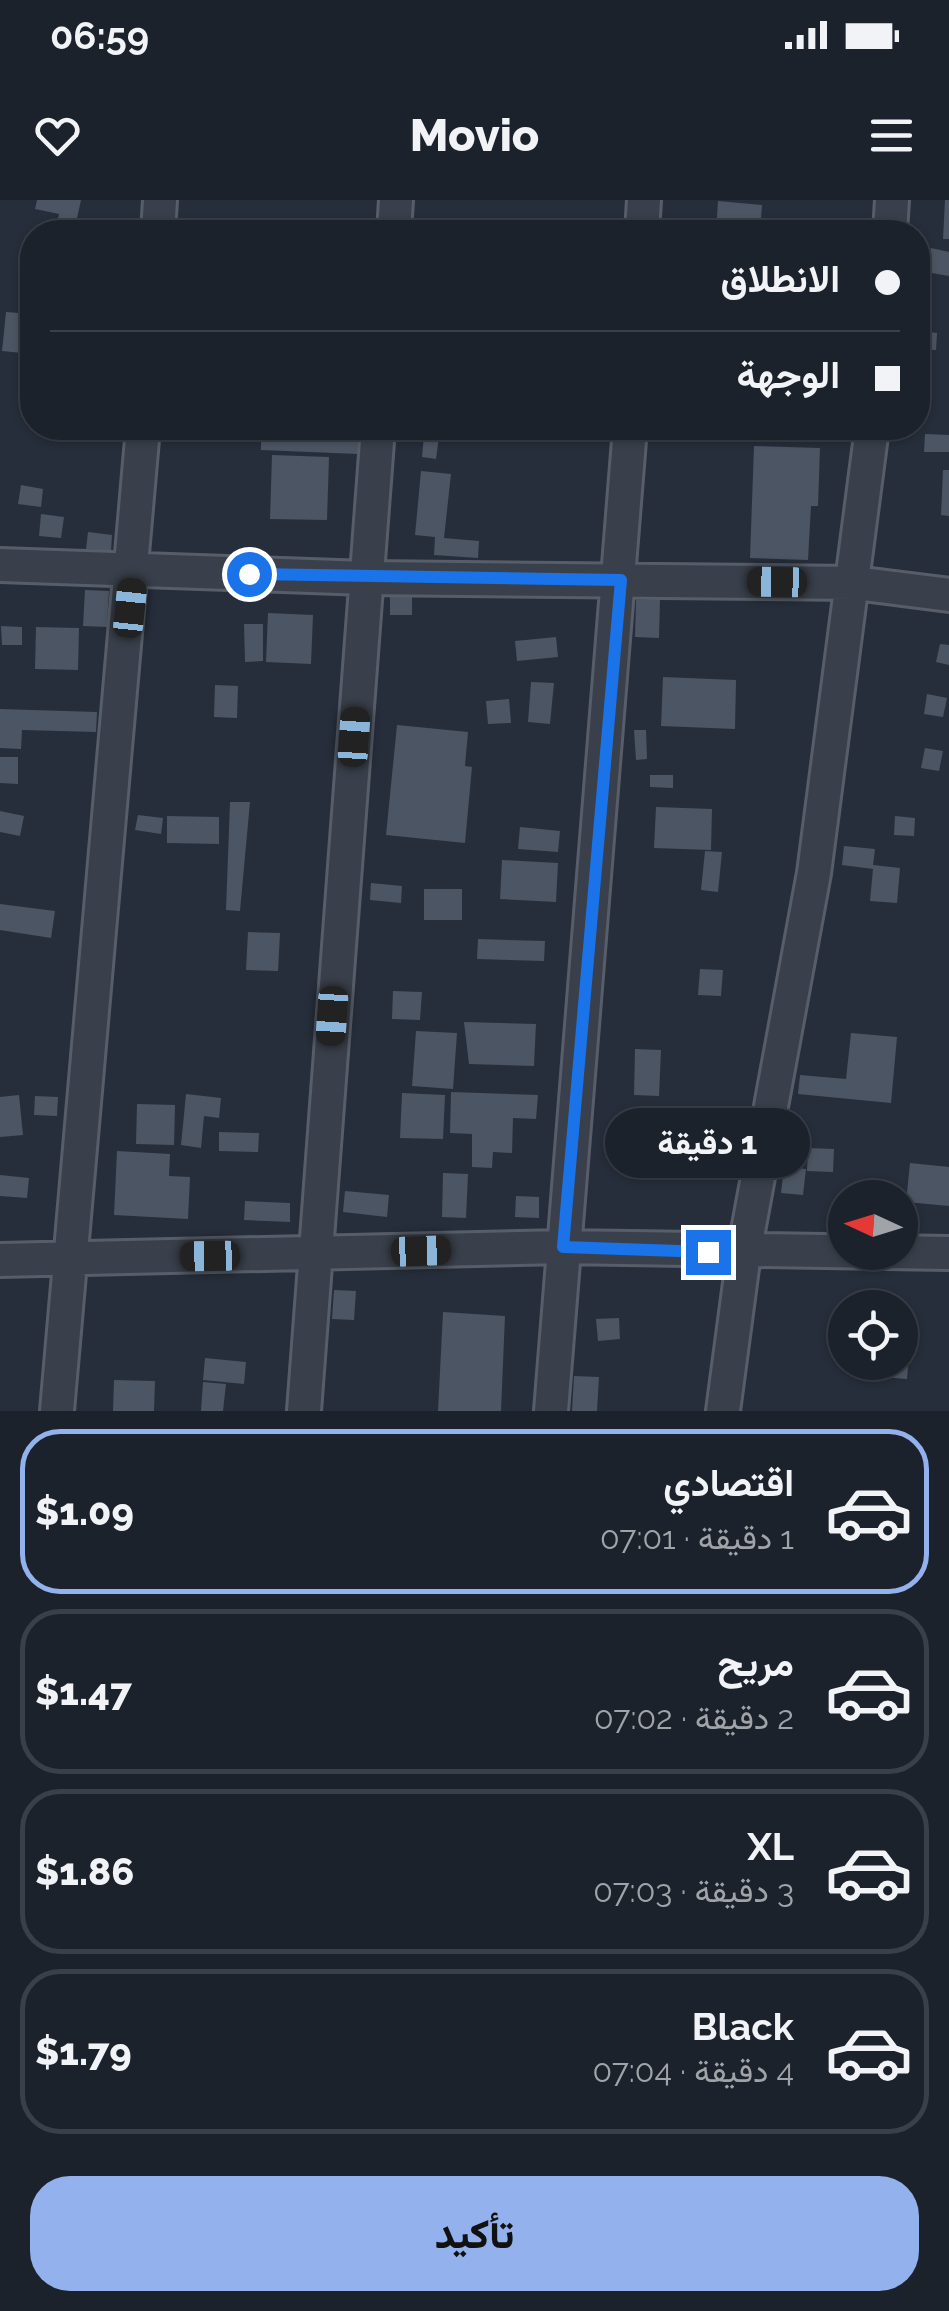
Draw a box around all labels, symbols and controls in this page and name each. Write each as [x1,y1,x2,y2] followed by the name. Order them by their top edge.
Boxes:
[50,13,149,58] text: 06:59
[30,108,85,163] icon: heart
[864,108,919,163] icon: menu
[410,109,539,162] text: Movio
[721,256,840,301] text: الانطلاق
[737,352,840,397] text: الوجهة
[227,552,272,597] route start
[747,566,807,598] car
[112,577,148,639] car
[337,706,371,768] car
[315,985,349,1047] car
[606,1107,810,1177] callout: 1 دقيقة
[658,1124,757,1161] text: 1 دقيقة
[828,1180,918,1270] north arrow
[828,1180,918,1380] map controls
[686,1230,731,1275] route end
[390,1235,452,1267] car
[180,1240,240,1272] car
[828,1290,918,1380] button: locate
[663,1460,794,1505] text: اقتصادي
[824,1467,914,1557] icon: car
[35,1489,134,1534] text: $1.09
[600,1519,794,1556] text: 1 دقيقة · 07:01
[718,1640,794,1685] text: مريح
[824,1647,914,1737] icon: car
[35,1669,132,1714] text: $1.47
[594,1699,794,1736] text: 2 دقيقة · 07:02
[747,1824,794,1869] text: XL
[824,1827,914,1917] icon: car
[35,1849,134,1894] text: $1.86
[593,1872,794,1909] text: 3 دقيقة · 07:03
[692,2004,794,2049] text: Black
[824,2007,914,2097] icon: car
[35,2029,132,2074] text: $1.79
[592,2052,794,2089] text: 4 دقيقة · 07:04
[30,2176,919,2291] button: تأكيد

